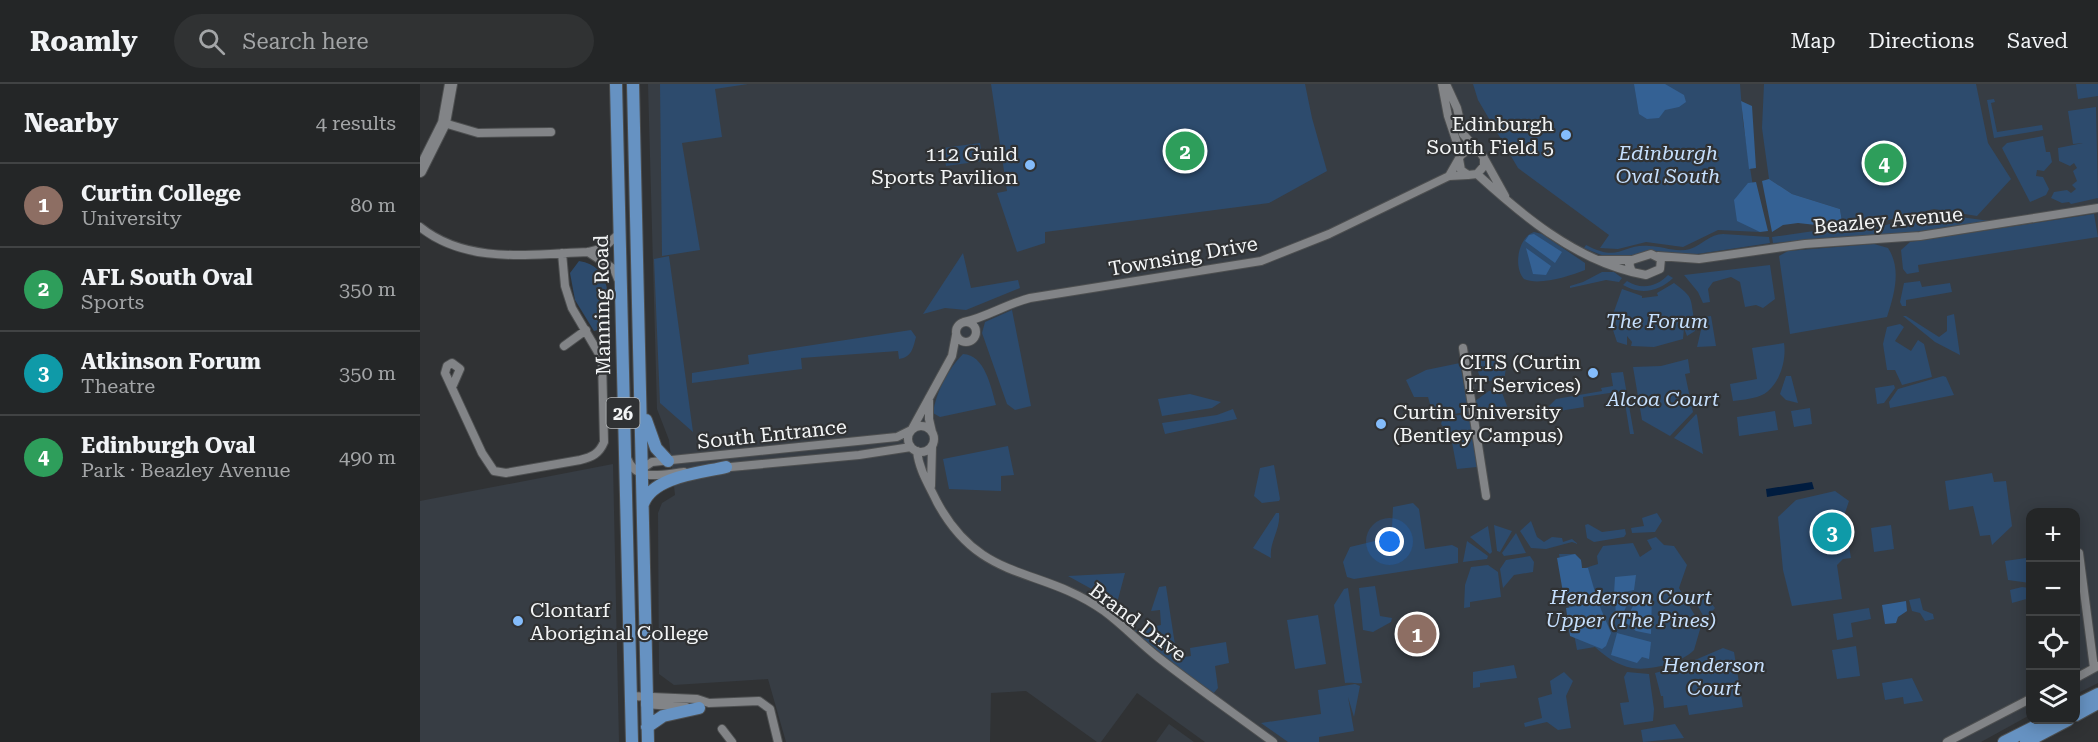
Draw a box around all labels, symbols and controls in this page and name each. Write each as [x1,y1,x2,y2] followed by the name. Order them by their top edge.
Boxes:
[174,14,594,68] search box
[30,25,138,58] text: Roamly
[195,25,228,58] icon: search
[243,29,369,54] text: Search here
[1791,29,1835,53] text: Map
[1868,29,1974,53] text: Directions
[2007,29,2068,53] text: Saved
[24,108,118,138] text: Nearby
[316,111,396,135] text: 4 results
[1427,112,1554,159] place label: Edinburgh South Field 5
[1166,128,1204,174] pin: 2
[1559,128,1573,142] marker: Edinburgh South Field 5
[1864,140,1904,185] pin: 4
[1616,141,1720,188] park label: Edinburgh Oval South
[871,142,1018,189] place label: 112 Guild Sports Pavilion
[1023,158,1037,172] marker: 112 Guild Sports Pavilion
[81,181,241,206] text: Curtin College
[38,193,49,217] text: 1
[350,193,396,217] text: 80 m
[1812,202,1964,238] street label: Beazley Avenue
[81,206,182,230] text: University
[1107,231,1259,281] street label: Townsing Drive
[589,234,615,375] street label: Manning Road
[81,265,253,290] text: AFL South Oval
[38,277,49,301] text: 2
[339,277,396,301] text: 350 m
[81,290,144,314] text: Sports
[1606,309,1708,333] park label: The Forum
[81,349,261,374] text: Atkinson Forum
[1460,350,1581,397] place label: CITS (Curtin IT Services)
[38,361,49,385] text: 3
[339,361,396,385] text: 350 m
[1586,366,1600,380] marker: CITS (Curtin IT Services)
[81,374,155,398] text: Theatre
[1606,387,1720,411] park label: Alcoa Court
[606,398,640,428] road number: 26
[1393,400,1563,447] place label: Curtin University (Bentley Campus)
[696,414,848,454] street label: South Entrance
[1374,417,1388,431] marker: Curtin University (Bentley Campus)
[81,433,255,458] text: Edinburgh Oval
[38,445,49,469] text: 4
[339,445,396,469] text: 490 m
[81,458,290,482] text: Park · Beazley Avenue
[2026,508,2080,724] map controls
[2026,508,2080,562] button: +
[1812,510,1852,554] pin: 3
[1375,527,1404,556] your location
[2026,562,2080,616] button: −
[1085,578,1191,666] street label: Brand Drive
[1546,585,1716,632] park label: Henderson Court Upper (The Pines)
[530,598,709,645] place label: Clontarf Aboriginal College
[1398,612,1436,656] pin: 1
[511,614,525,628] marker: Clontarf Aboriginal College
[2026,616,2080,670] button: locate
[1662,653,1765,700] park label: Henderson Court
[2026,670,2080,724] button: layers

